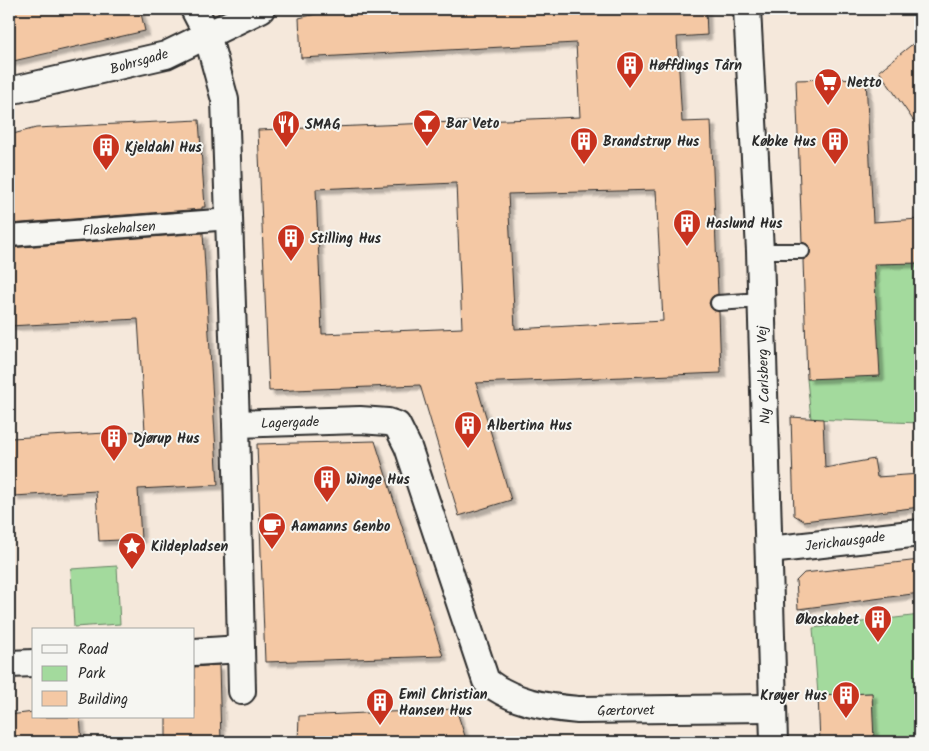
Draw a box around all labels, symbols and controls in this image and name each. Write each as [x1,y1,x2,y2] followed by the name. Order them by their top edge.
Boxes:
[107,43,172,81] street label: Bohrsgade
[615,50,645,89] building icon: Høffdings Tårn
[649,55,742,77] place label: Høffdings Tårn
[813,67,843,106] supermarket icon: Netto
[847,72,882,94] place label: Netto
[412,108,442,147] bar icon: Bar Veto
[271,109,301,148] restaurant icon: SMAG
[446,113,500,135] place label: Bar Veto
[305,114,341,136] place label: SMAG
[569,126,599,165] building icon: Brandstrup Hus
[820,126,850,165] building icon: Købke Hus
[603,131,700,153] place label: Brandstrup Hus
[752,131,816,153] place label: Købke Hus
[91,132,121,171] building icon: Kjeldahl Hus
[125,137,202,159] place label: Kjeldahl Hus
[672,208,702,247] building icon: Haslund Hus
[706,213,783,235] place label: Haslund Hus
[82,215,156,243] street label: Flaskehalsen
[276,223,306,262] building icon: Stilling Hus
[310,228,382,250] place label: Stilling Hus
[751,325,777,425] street label: Ny Carlsberg Vej
[453,410,483,449] building icon: Albertina Hus
[261,411,320,435] street label: Lagergade
[487,415,573,437] place label: Albertina Hus
[99,423,129,462] building icon: Djørup Hus
[133,428,200,450] place label: Djørup Hus
[312,464,342,503] building icon: Winge Hus
[346,469,410,491] place label: Winge Hus
[257,511,287,550] cafe icon: Aamanns Genbo
[291,516,391,538] place label: Aamanns Genbo
[804,526,887,558] street label: Jerichausgade
[117,531,147,570] place icon: Kildepladsen
[151,536,228,558] place label: Kildepladsen
[863,604,893,643] building icon: Økoskabet
[795,609,860,631] place label: Økoskabet
[32,628,195,718] legend
[78,638,109,662] text: Road
[78,662,106,686] text: Park
[831,680,861,719] building icon: Krøyer Hus
[399,684,488,722] place label: Emil Christian Hansen Hus
[760,685,827,707] place label: Krøyer Hus
[365,687,395,726] building icon: Emil Christian Hansen Hus
[78,688,128,712] text: Building
[597,699,656,723] street label: Gærtorvet

